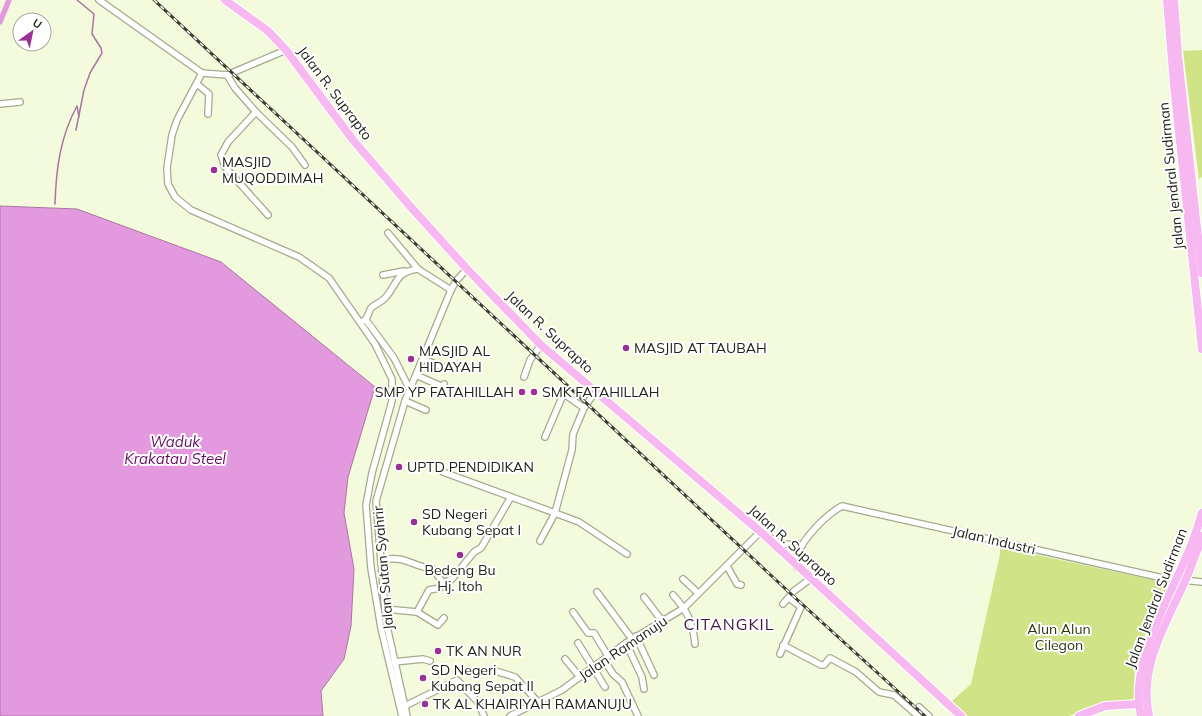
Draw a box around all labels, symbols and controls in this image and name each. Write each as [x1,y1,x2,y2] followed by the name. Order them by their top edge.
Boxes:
[12,12,52,52] north arrow
[30,16,45,32] text: U
[294,42,376,144] street label: Jalan R. Suprapto
[1154,101,1188,251] street label: Jalan Jendral Sudirman
[222,153,323,187] place label: MASJID MUQODDIMAH
[209,165,219,175] marker: MASJID MUQODDIMAH
[503,287,597,377] street label: Jalan R. Suprapto
[634,339,767,357] place label: MASJID AT TAUBAH
[419,342,490,376] place label: MASJID AL HIDAYAH
[621,343,631,353] marker: MASJID AT TAUBAH
[406,354,416,364] marker: MASJID AL HIDAYAH
[375,383,514,401] place label: SMP YP FATAHILLAH
[542,383,660,401] place label: SMK FATAHILLAH
[517,387,527,397] marker: SMP YP FATAHILLAH
[529,387,539,397] marker: SMK FATAHILLAH
[124,432,226,468] water label: Waduk Krakatau Steel
[407,458,534,476] place label: UPTD PENDIDIKAN
[394,462,404,472] marker: UPTD PENDIDIKAN
[745,501,841,589] street label: Jalan R. Suprapto
[369,504,397,631] street label: Jalan Sutan Syahrir
[422,505,521,539] place label: SD Negeri Kubang Sepat I
[409,517,419,527] marker: SD Negeri Kubang Sepat I
[951,522,1037,558] street label: Jalan Industri
[1121,526,1191,670] street label: Jalan Jendral Sudirman
[455,550,465,560] marker: Bedeng Bu Hj. Itoh
[424,561,496,595] place label: Bedeng Bu Hj. Itoh
[575,612,671,684] street label: Jalan Ramanuju
[684,614,774,634] district label: CITANGKIL
[1027,620,1091,654] park label: Alun Alun Cilegon
[446,642,522,660] place label: TK AN NUR
[433,646,443,656] marker: TK AN NUR
[431,661,534,695] place label: SD Negeri Kubang Sepat II
[418,673,428,683] marker: SD Negeri Kubang Sepat II
[433,695,632,713] place label: TK AL KHAIRIYAH RAMANUJU
[420,699,430,709] marker: TK AL KHAIRIYAH RAMANUJU

